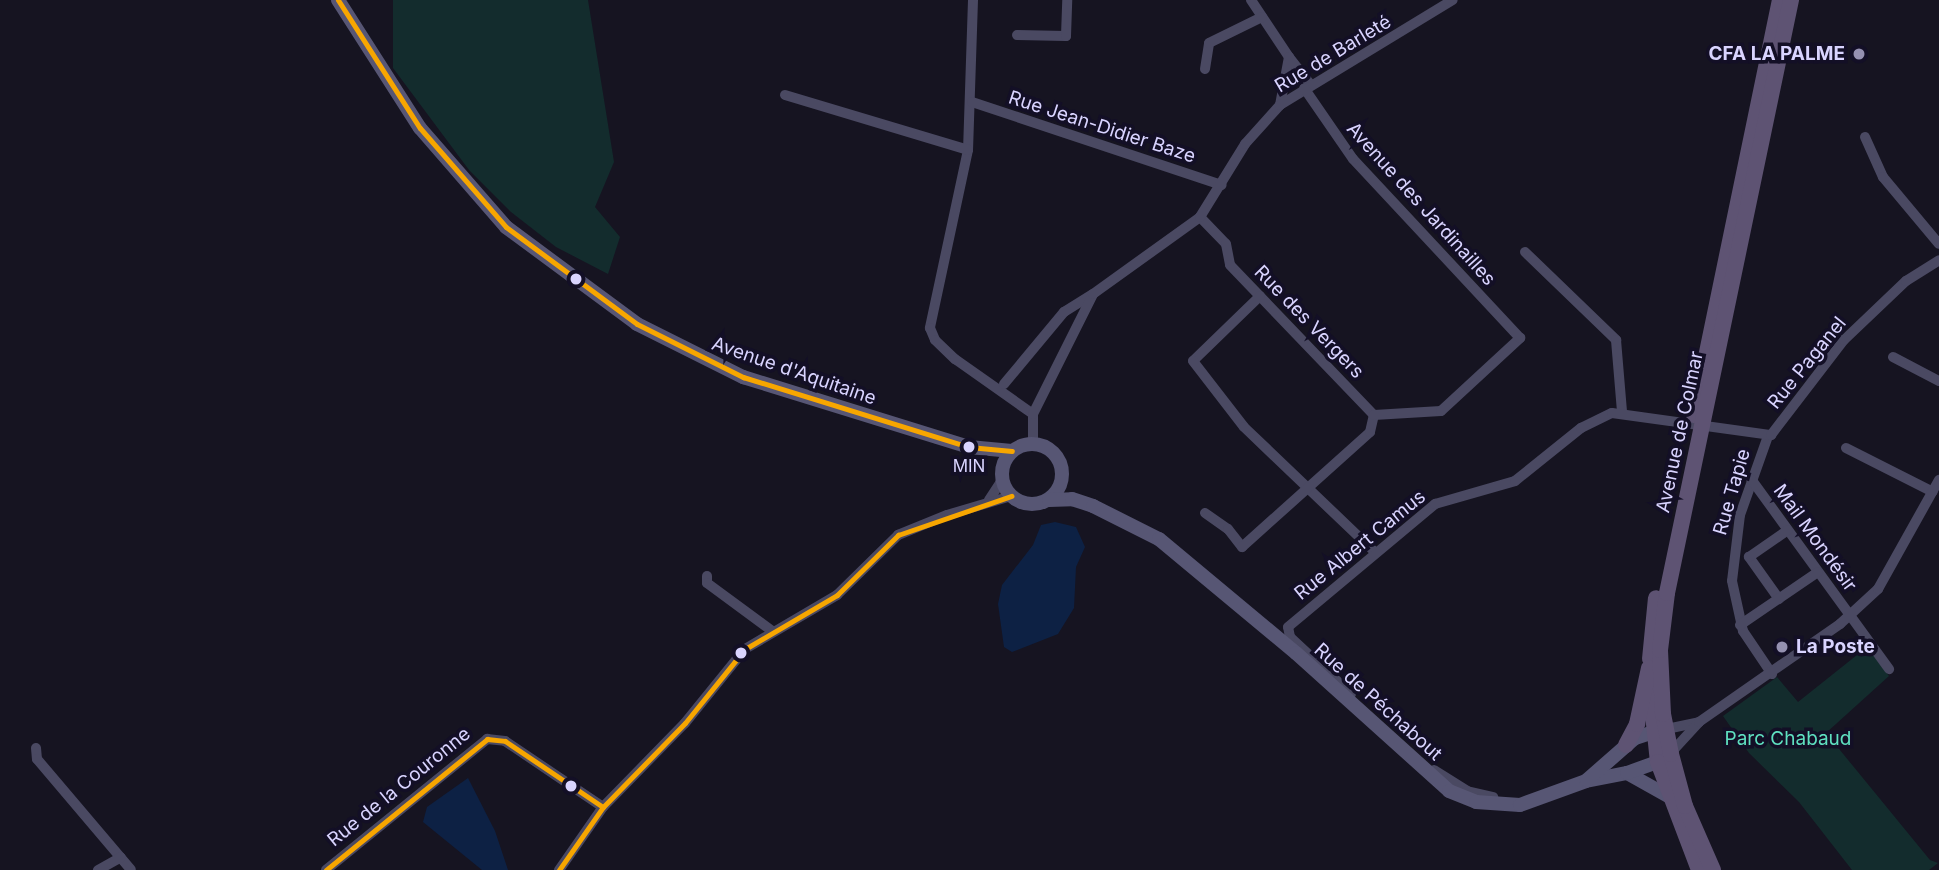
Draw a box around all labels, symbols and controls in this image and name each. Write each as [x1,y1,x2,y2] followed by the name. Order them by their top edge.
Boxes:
[1271,10,1395,98] street label: Rue de Barleté
[1709,43,1845,65] place label: CFA LA PALME
[1851,46,1867,62] marker: CFA LA PALME
[1006,86,1198,168] street label: Rue Jean-Didier Baze
[1342,118,1500,290] street label: Avenue des Jardinailles
[1249,261,1369,383] street label: Rue des Vergers
[569,272,583,286] unlabelled marker
[1763,312,1851,414] street label: Rue Paganel
[709,332,879,410] street label: Avenue d'Aquitaine
[1652,349,1708,515] street label: Avenue de Colmar
[962,440,976,454] marker: MIN
[1709,446,1755,538] street label: Rue Tapie
[953,457,985,477] place label: MIN
[1769,480,1861,596] street label: Mail Mondésir
[1290,485,1430,605] street label: Rue Albert Camus
[1796,636,1875,658] place label: La Poste
[1309,639,1447,765] street label: Rue de Péchabout
[1774,639,1790,655] marker: La Poste
[734,646,748,660] unlabelled marker
[323,723,475,851] street label: Rue de la Couronne
[1725,728,1851,750] park label: Parc Chabaud
[564,779,578,793] unlabelled marker

